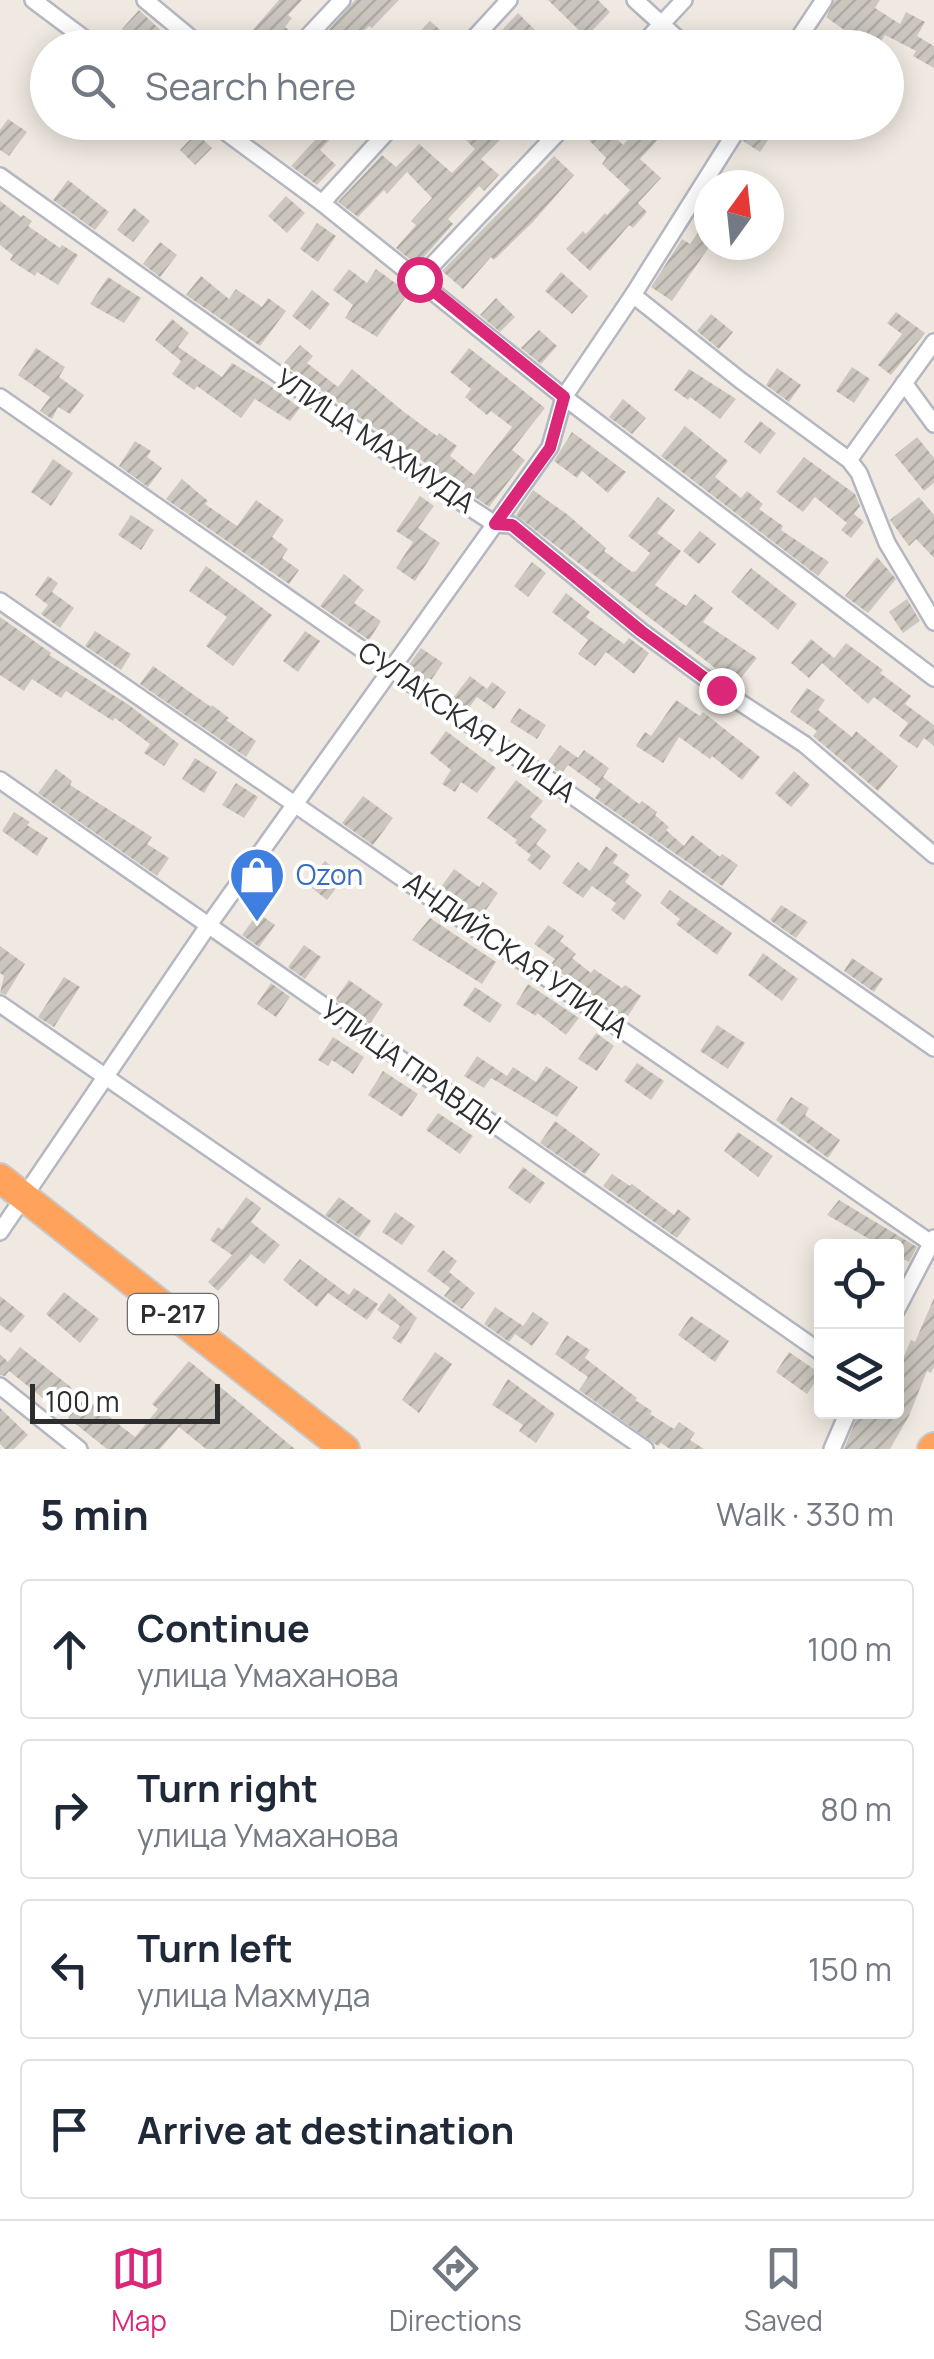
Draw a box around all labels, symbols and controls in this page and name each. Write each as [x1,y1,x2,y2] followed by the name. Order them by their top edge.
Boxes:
[30,30,904,140] search box
[65,58,120,113] icon: search
[145,59,356,111] text: Search here
[694,170,784,260] north arrow
[397,257,443,303] route start
[268,359,483,521] street label: УЛИЦА МАХМУДА
[351,632,584,811] street label: СУЛАКСКАЯ УЛИЦА
[699,668,745,714] route end
[227,845,287,924] shop icon: Ozon
[296,855,363,893] place label: Ozon
[397,862,636,1046] street label: АНДИЙСКАЯ УЛИЦА
[314,990,509,1142] street label: УЛИЦА ПРАВДЫ
[814,1239,904,1419] map controls
[814,1239,904,1329] button: locate
[128,1294,218,1334] road number: Р-217
[814,1329,904,1419] button: layers
[30,1379,220,1424] scale bar
[45,1382,119,1420] text: 100 m
[40,1485,149,1543] text: 5 min
[716,1492,894,1536] text: Walk · 330 m
[137,1601,310,1653] text: Continue
[42,1622,97,1677] icon: ahead
[807,1627,892,1671] text: 100 m
[137,1653,399,1697] text: улица Умаханова
[137,1761,318,1813] text: Turn right
[42,1782,97,1837] icon: right
[820,1787,892,1831] text: 80 m
[137,1813,399,1857] text: улица Умаханова
[137,1921,293,1973] text: Turn left
[42,1942,97,1997] icon: left
[808,1947,892,1991] text: 150 m
[137,1973,371,2017] text: улица Махмуда
[42,2102,97,2157] icon: arrive
[137,2103,514,2155] text: Arrive at destination
[111,2241,167,2339] tab: Map
[389,2241,522,2339] tab: Directions
[744,2241,823,2339] tab: Saved

